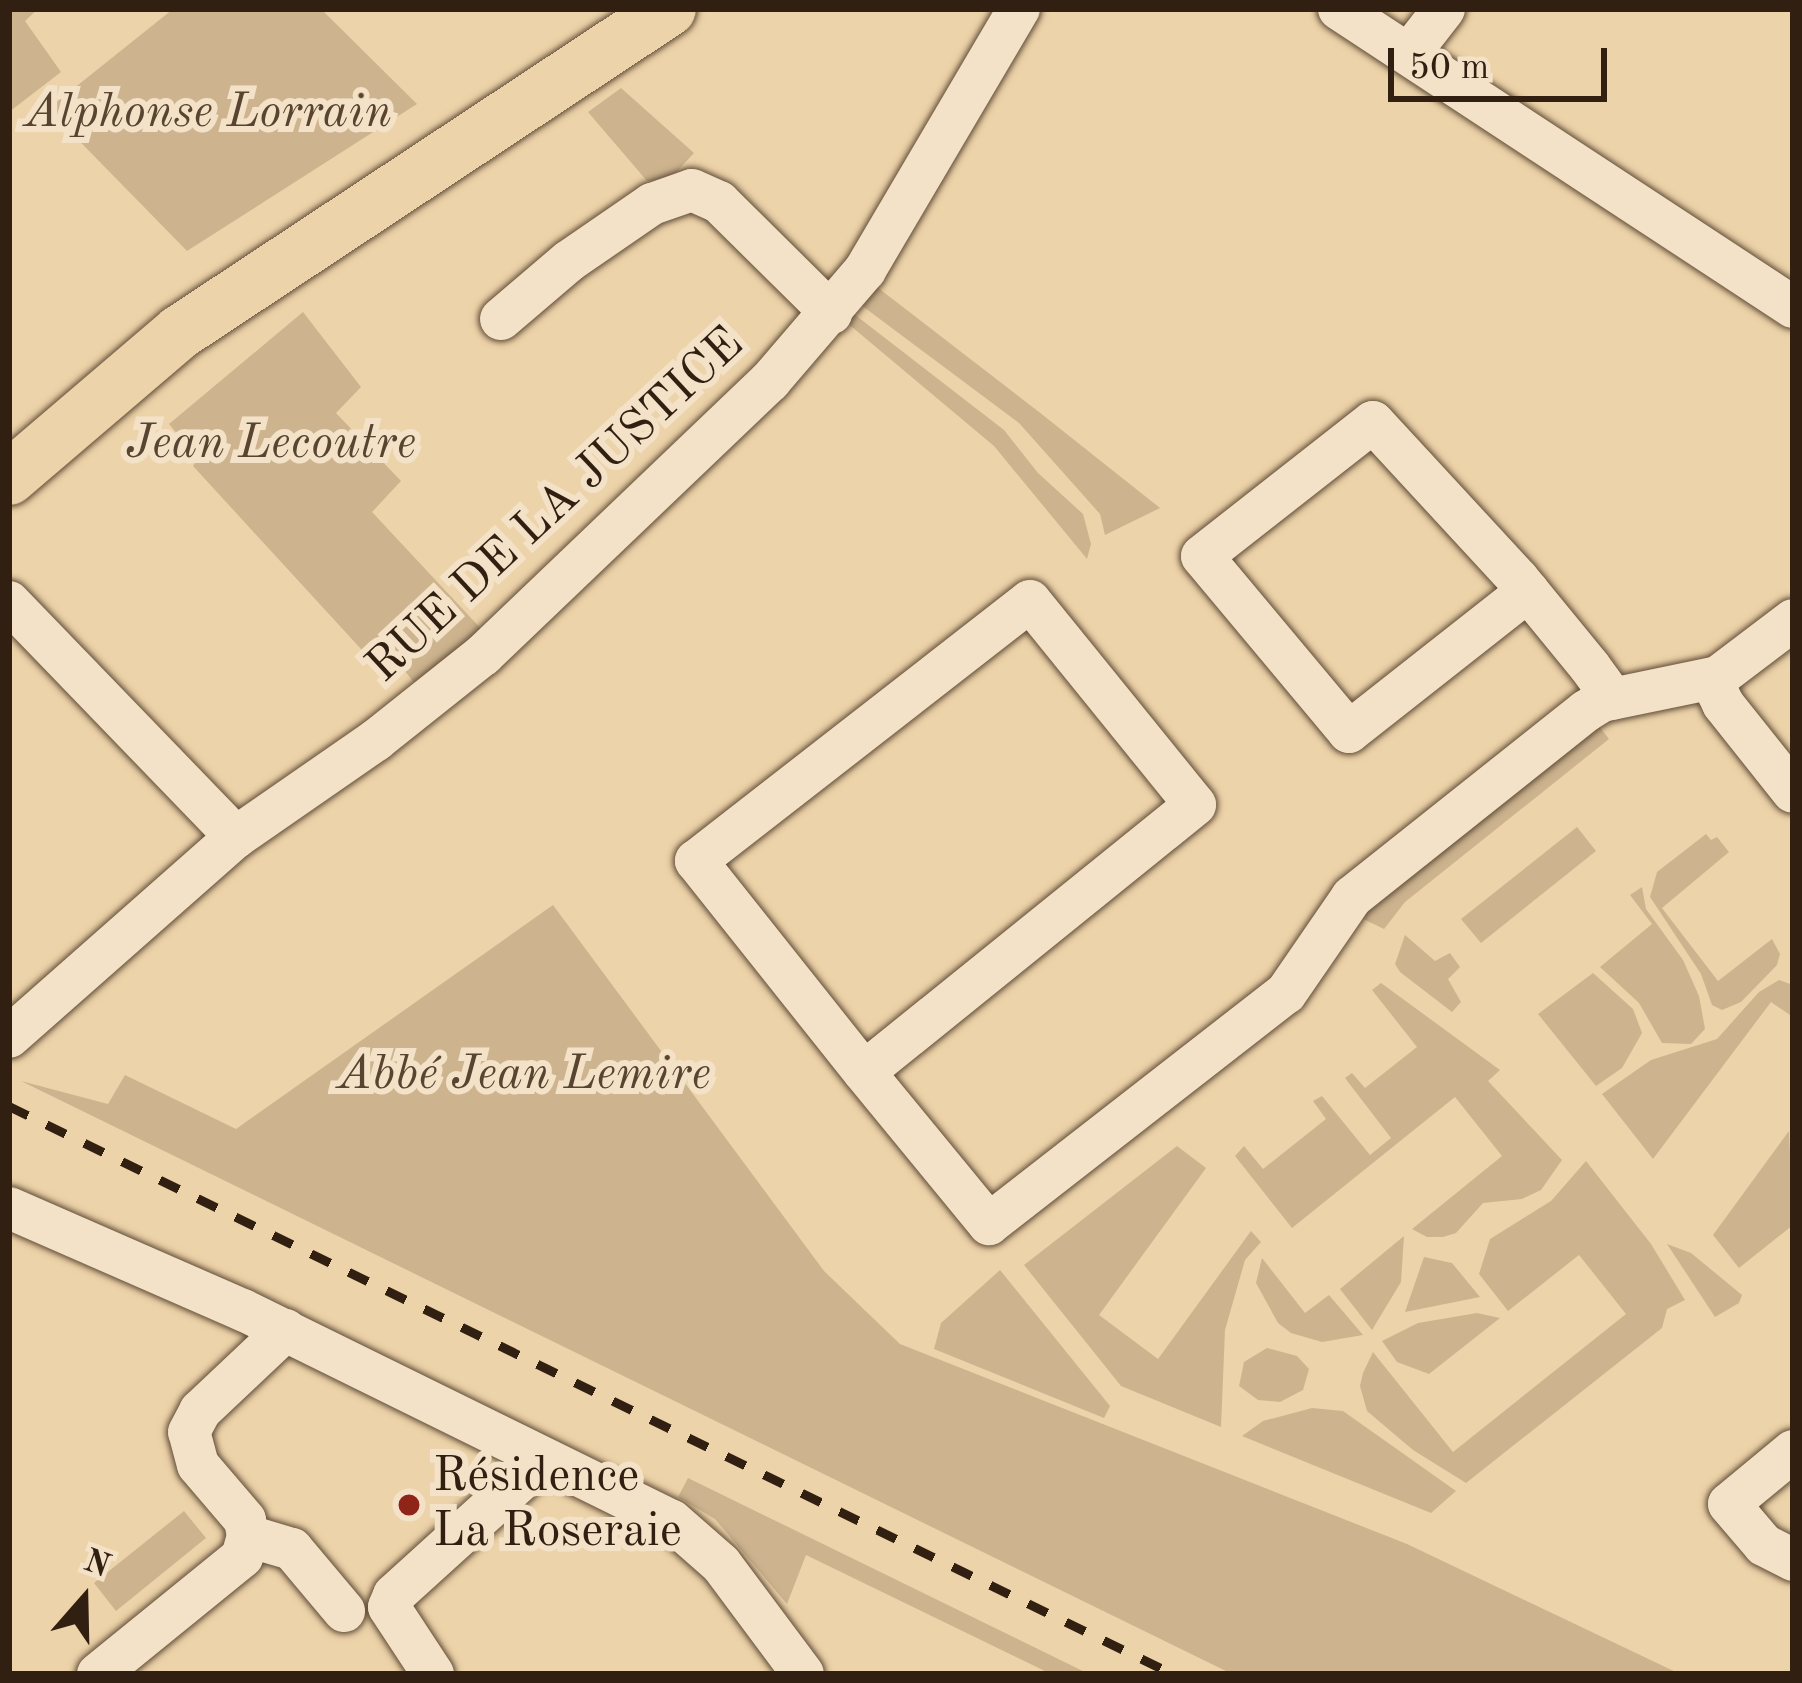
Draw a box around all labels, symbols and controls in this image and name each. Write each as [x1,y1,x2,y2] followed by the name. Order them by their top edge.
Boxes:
[1394,24,1613,98] scale bar
[1409,51,1489,87] text: 50 m
[24,85,392,143] park label: Alphonse Lorrain
[356,316,756,696] street label: RUE DE LA JUSTICE
[126,416,416,474] park label: Jean Lecoutre
[337,1047,711,1105] park label: Abbé Jean Lemire
[433,1448,682,1561] place label: Résidence La Roseraie
[396,1492,422,1518] marker: Résidence La Roseraie
[24,1539,144,1659] north arrow
[79,1545,114,1585] text: N

